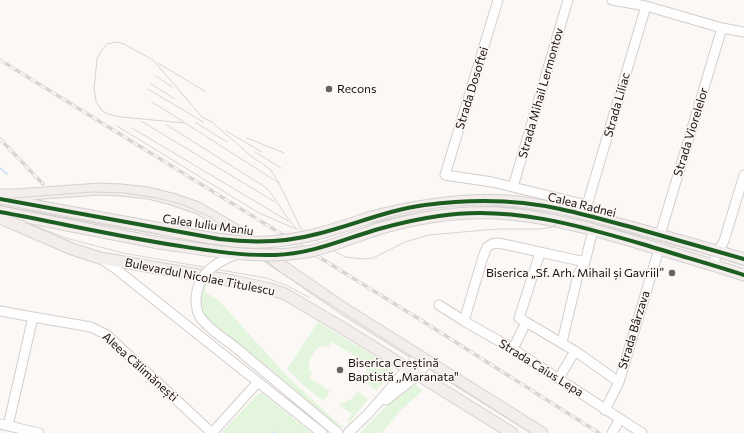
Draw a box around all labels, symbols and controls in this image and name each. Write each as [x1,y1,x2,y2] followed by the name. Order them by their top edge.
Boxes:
[515,26,567,160] street label: Strada Mihail Lermontov
[453,45,491,131] street label: Strada Dosoftei
[601,71,633,139] street label: Strada Liliac
[337,82,376,96] place label: Recons
[324,84,334,94] marker: Recons
[671,86,711,178] street label: Strada Viorelelor
[546,190,618,220] street label: Calea Radnei
[161,211,255,239] street label: Calea Iuliu Maniu
[124,255,276,299] street label: Bulevardul Nicolae Titulescu
[486,266,664,280] place label: Biserica „Sf. Arh. Mihail și Gavriil”
[667,268,677,278] marker: Biserica „Sf. Arh. Mihail și Gavriil”
[615,289,653,371] street label: Strada Bârzava
[99,329,181,405] street label: Aleea Călimănești
[496,336,586,400] street label: Strada Caius Lepa
[348,356,459,384] place label: Biserica Creștină Baptistă ,,Maranata"
[335,365,345,375] marker: Biserica Creștină Baptistă ,,Maranata"

